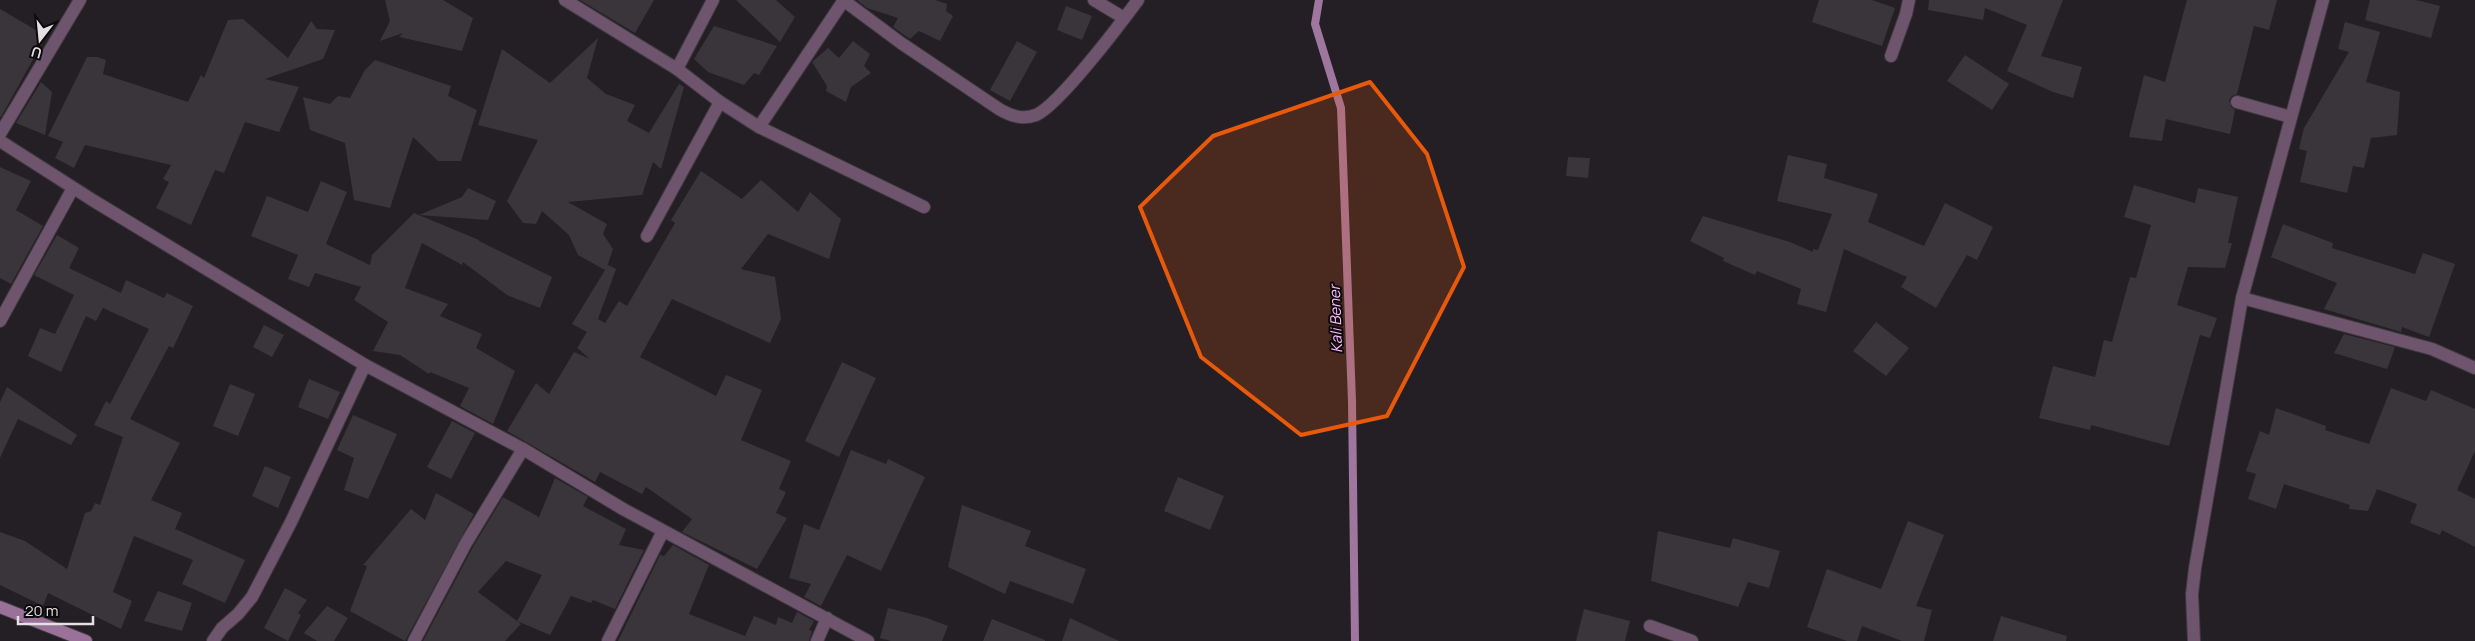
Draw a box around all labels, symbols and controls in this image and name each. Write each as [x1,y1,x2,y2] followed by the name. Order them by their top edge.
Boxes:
[15,15,65,65] north arrow
[29,42,44,64] text: U
[1324,282,1347,353] water label: Kali Bener
[18,594,92,626] scale bar
[25,600,58,621] text: 20 m

